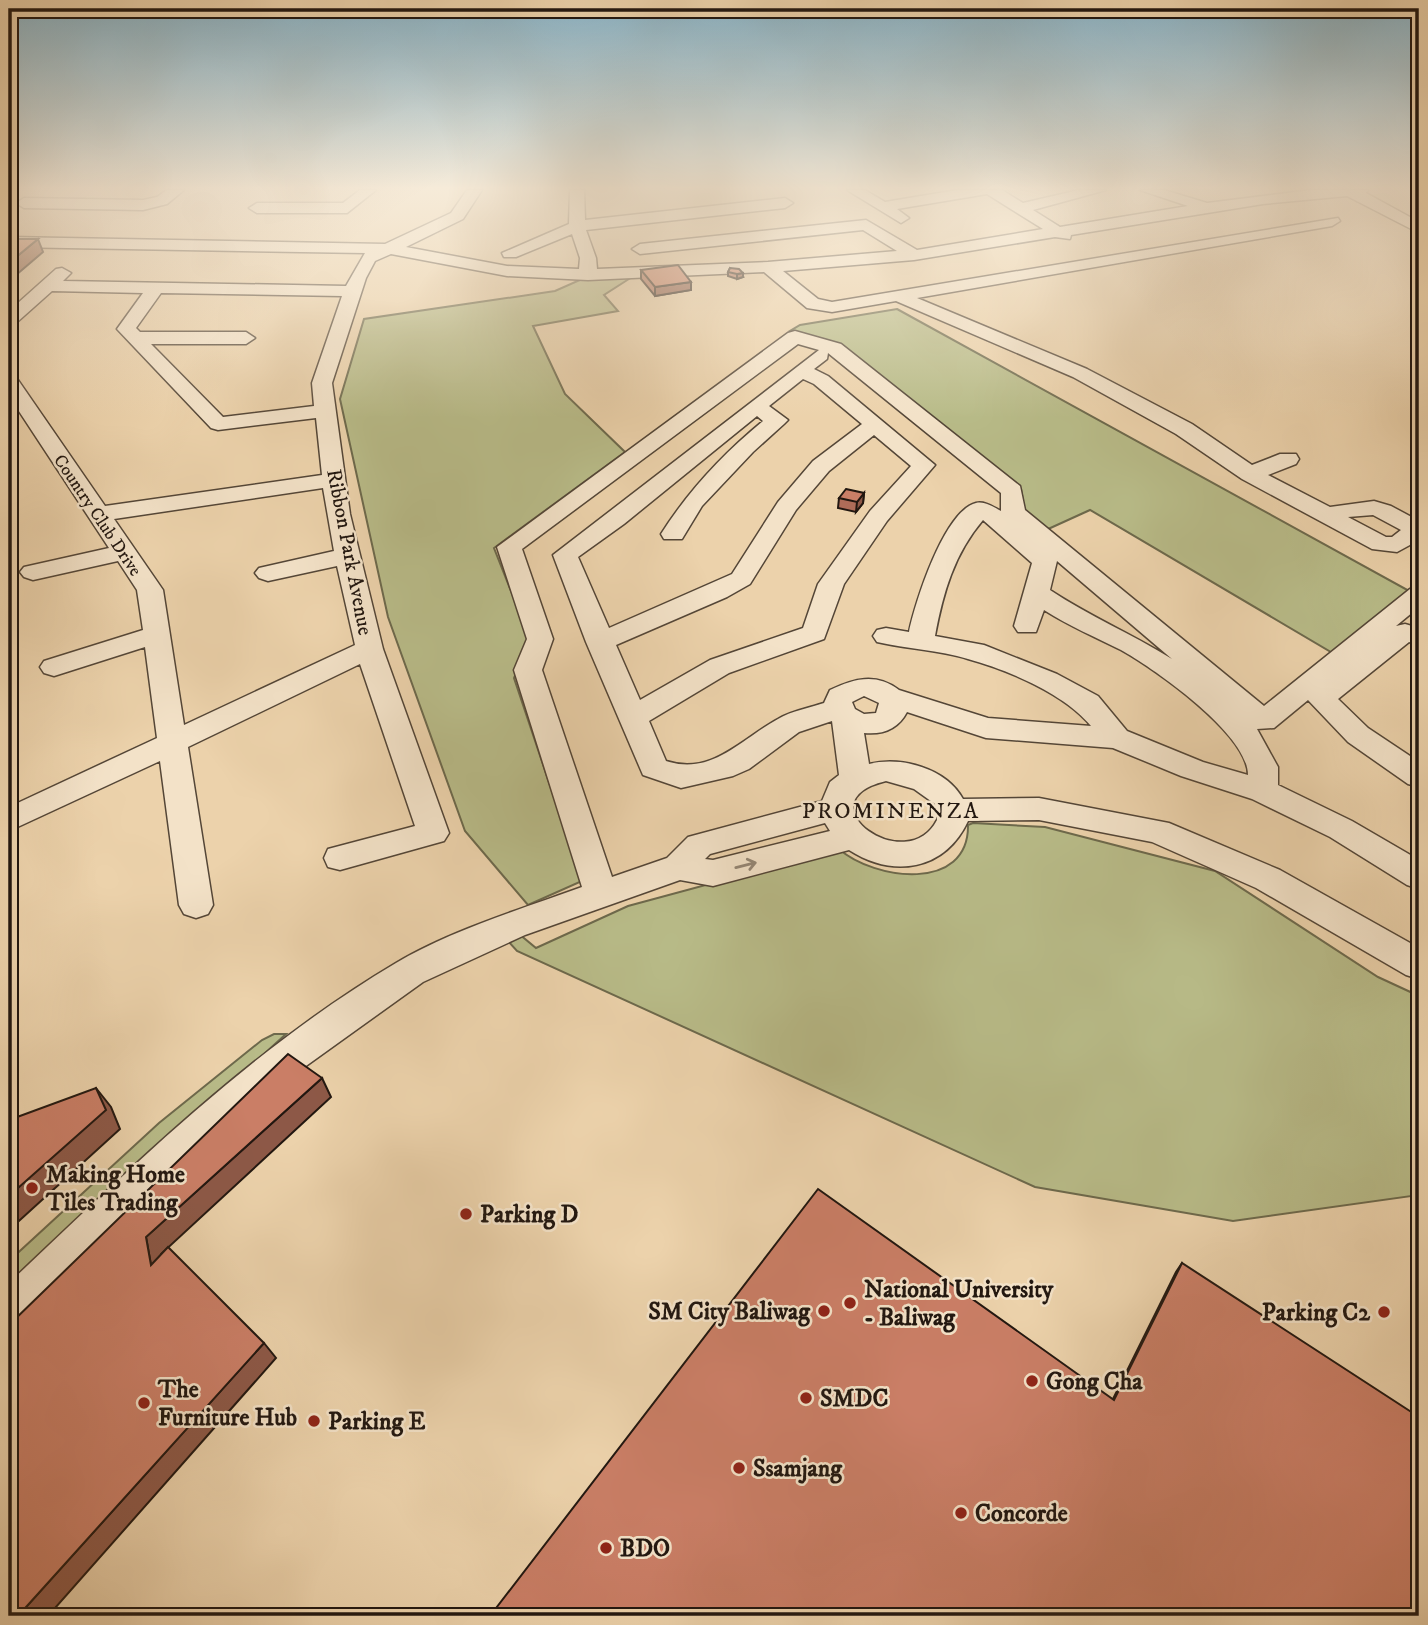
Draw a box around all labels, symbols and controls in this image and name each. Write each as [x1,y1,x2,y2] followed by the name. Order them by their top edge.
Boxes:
[48,451,146,581] street label: Country Club Drive
[320,467,378,638] street label: Ribbon Park Avenue
[802,797,980,826] district label: PROMINENZA
[734,858,757,871] one-way arrow
[45,1160,185,1218] place label: Making Home Tiles Trading
[24,1180,40,1196] marker: Making Home Tiles Trading
[480,1200,578,1230] place label: Parking D
[458,1206,474,1222] marker: Parking D
[864,1275,1054,1333] place label: National University - Baliwag
[842,1295,858,1311] marker: National University - Baliwag
[648,1297,811,1327] place label: SM City Baliwag
[1262,1298,1371,1328] place label: Parking C2
[816,1303,832,1319] marker: SM City Baliwag
[1376,1304,1392,1320] marker: Parking C2
[1046,1367,1143,1397] place label: Gong Cha
[1024,1373,1040,1389] marker: Gong Cha
[157,1375,297,1433] place label: The Furniture Hub
[820,1384,888,1414] place label: SMDC
[798,1390,814,1406] marker: SMDC
[136,1395,152,1411] marker: The Furniture Hub
[328,1407,425,1437] place label: Parking E
[306,1413,322,1429] marker: Parking E
[753,1454,843,1484] place label: Ssamjang
[731,1460,747,1476] marker: Ssamjang
[975,1499,1068,1529] place label: Concorde
[953,1505,969,1521] marker: Concorde
[620,1534,670,1564] place label: BDO
[598,1540,614,1556] marker: BDO

